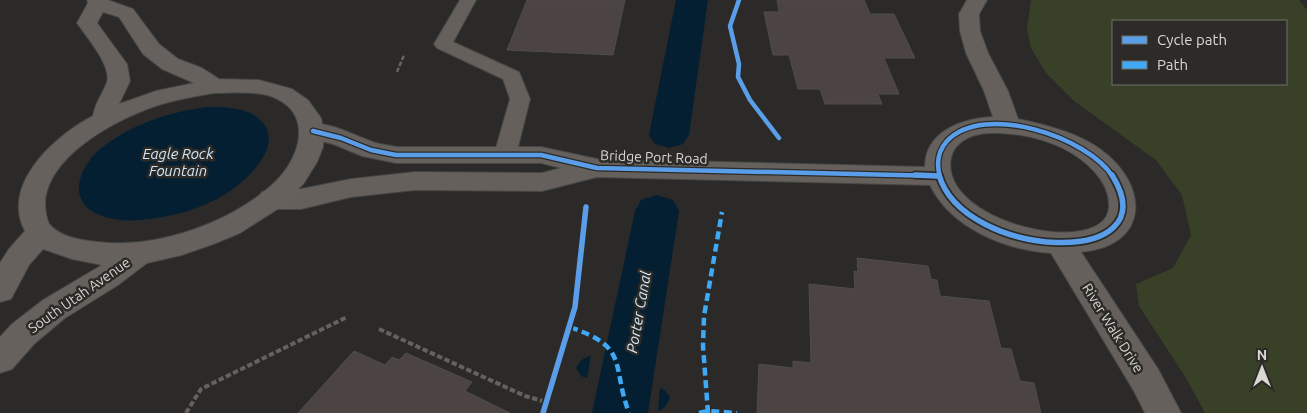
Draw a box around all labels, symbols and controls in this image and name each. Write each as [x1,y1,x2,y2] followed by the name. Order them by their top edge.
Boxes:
[1112,20,1287,85] legend
[1157,31,1227,48] text: Cycle path
[1157,56,1188,73] text: Path
[142,145,214,179] water label: Eagle Rock Fountain
[600,147,708,167] street label: Bridge Port Road
[25,254,133,336] street label: South Utah Avenue
[623,269,654,354] water label: Porter Canal
[1079,280,1147,376] street label: River Walk Drive
[1237,343,1287,393] north arrow
[1257,347,1267,363] text: N

